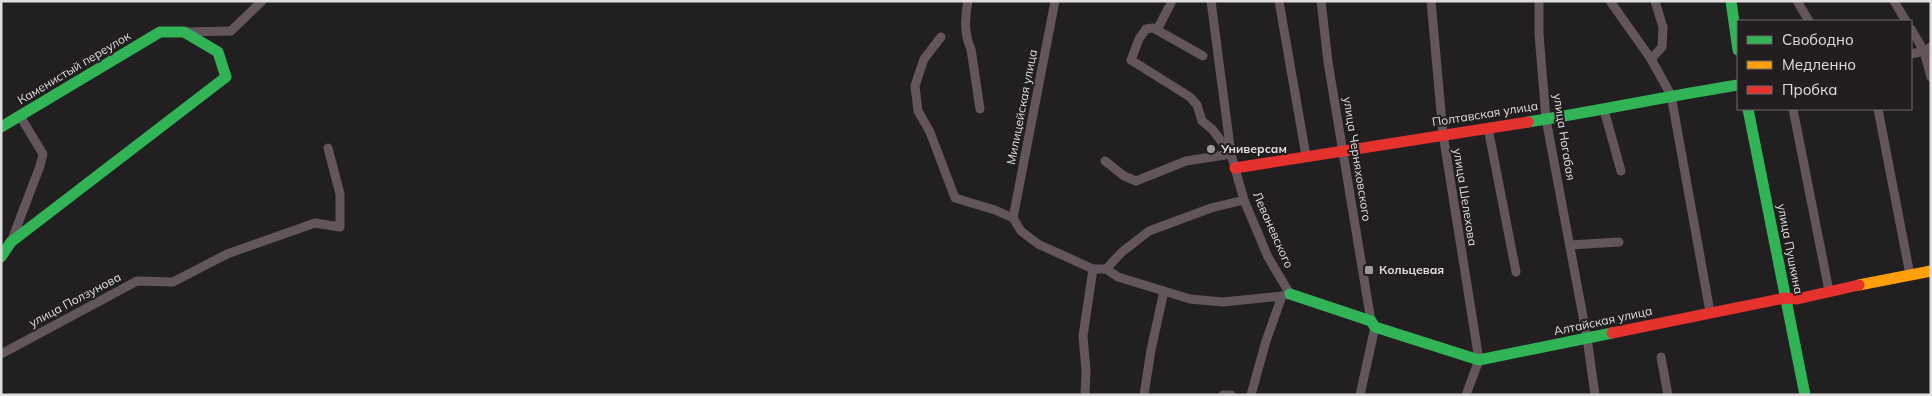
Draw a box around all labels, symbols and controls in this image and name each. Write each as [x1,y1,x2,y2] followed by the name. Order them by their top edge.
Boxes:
[1737,20,1912,110] legend
[14,28,133,107] street label: Каменистый переулок
[1782,30,1854,49] text: Свободно
[1003,48,1040,166] street label: Милицейская улица
[1782,55,1856,74] text: Медленно
[1782,80,1837,99] text: Пробка
[1550,92,1579,181] street label: улица Ногабая
[1340,96,1375,222] street label: улица Черняховского
[1431,98,1539,129] street label: Полтавская улица
[1220,141,1287,156] place label: Универсам
[1205,143,1217,155] marker: Универсам
[1450,147,1481,247] street label: улица Шелехова
[1250,189,1297,270] street label: Леваневского
[1774,202,1807,295] street label: улица Пушкина
[1379,262,1444,277] place label: Кольцевая
[1363,264,1375,276] marker: Кольцевая
[26,269,123,330] street label: улица Ползунова
[1552,303,1654,338] street label: Алтайская улица

